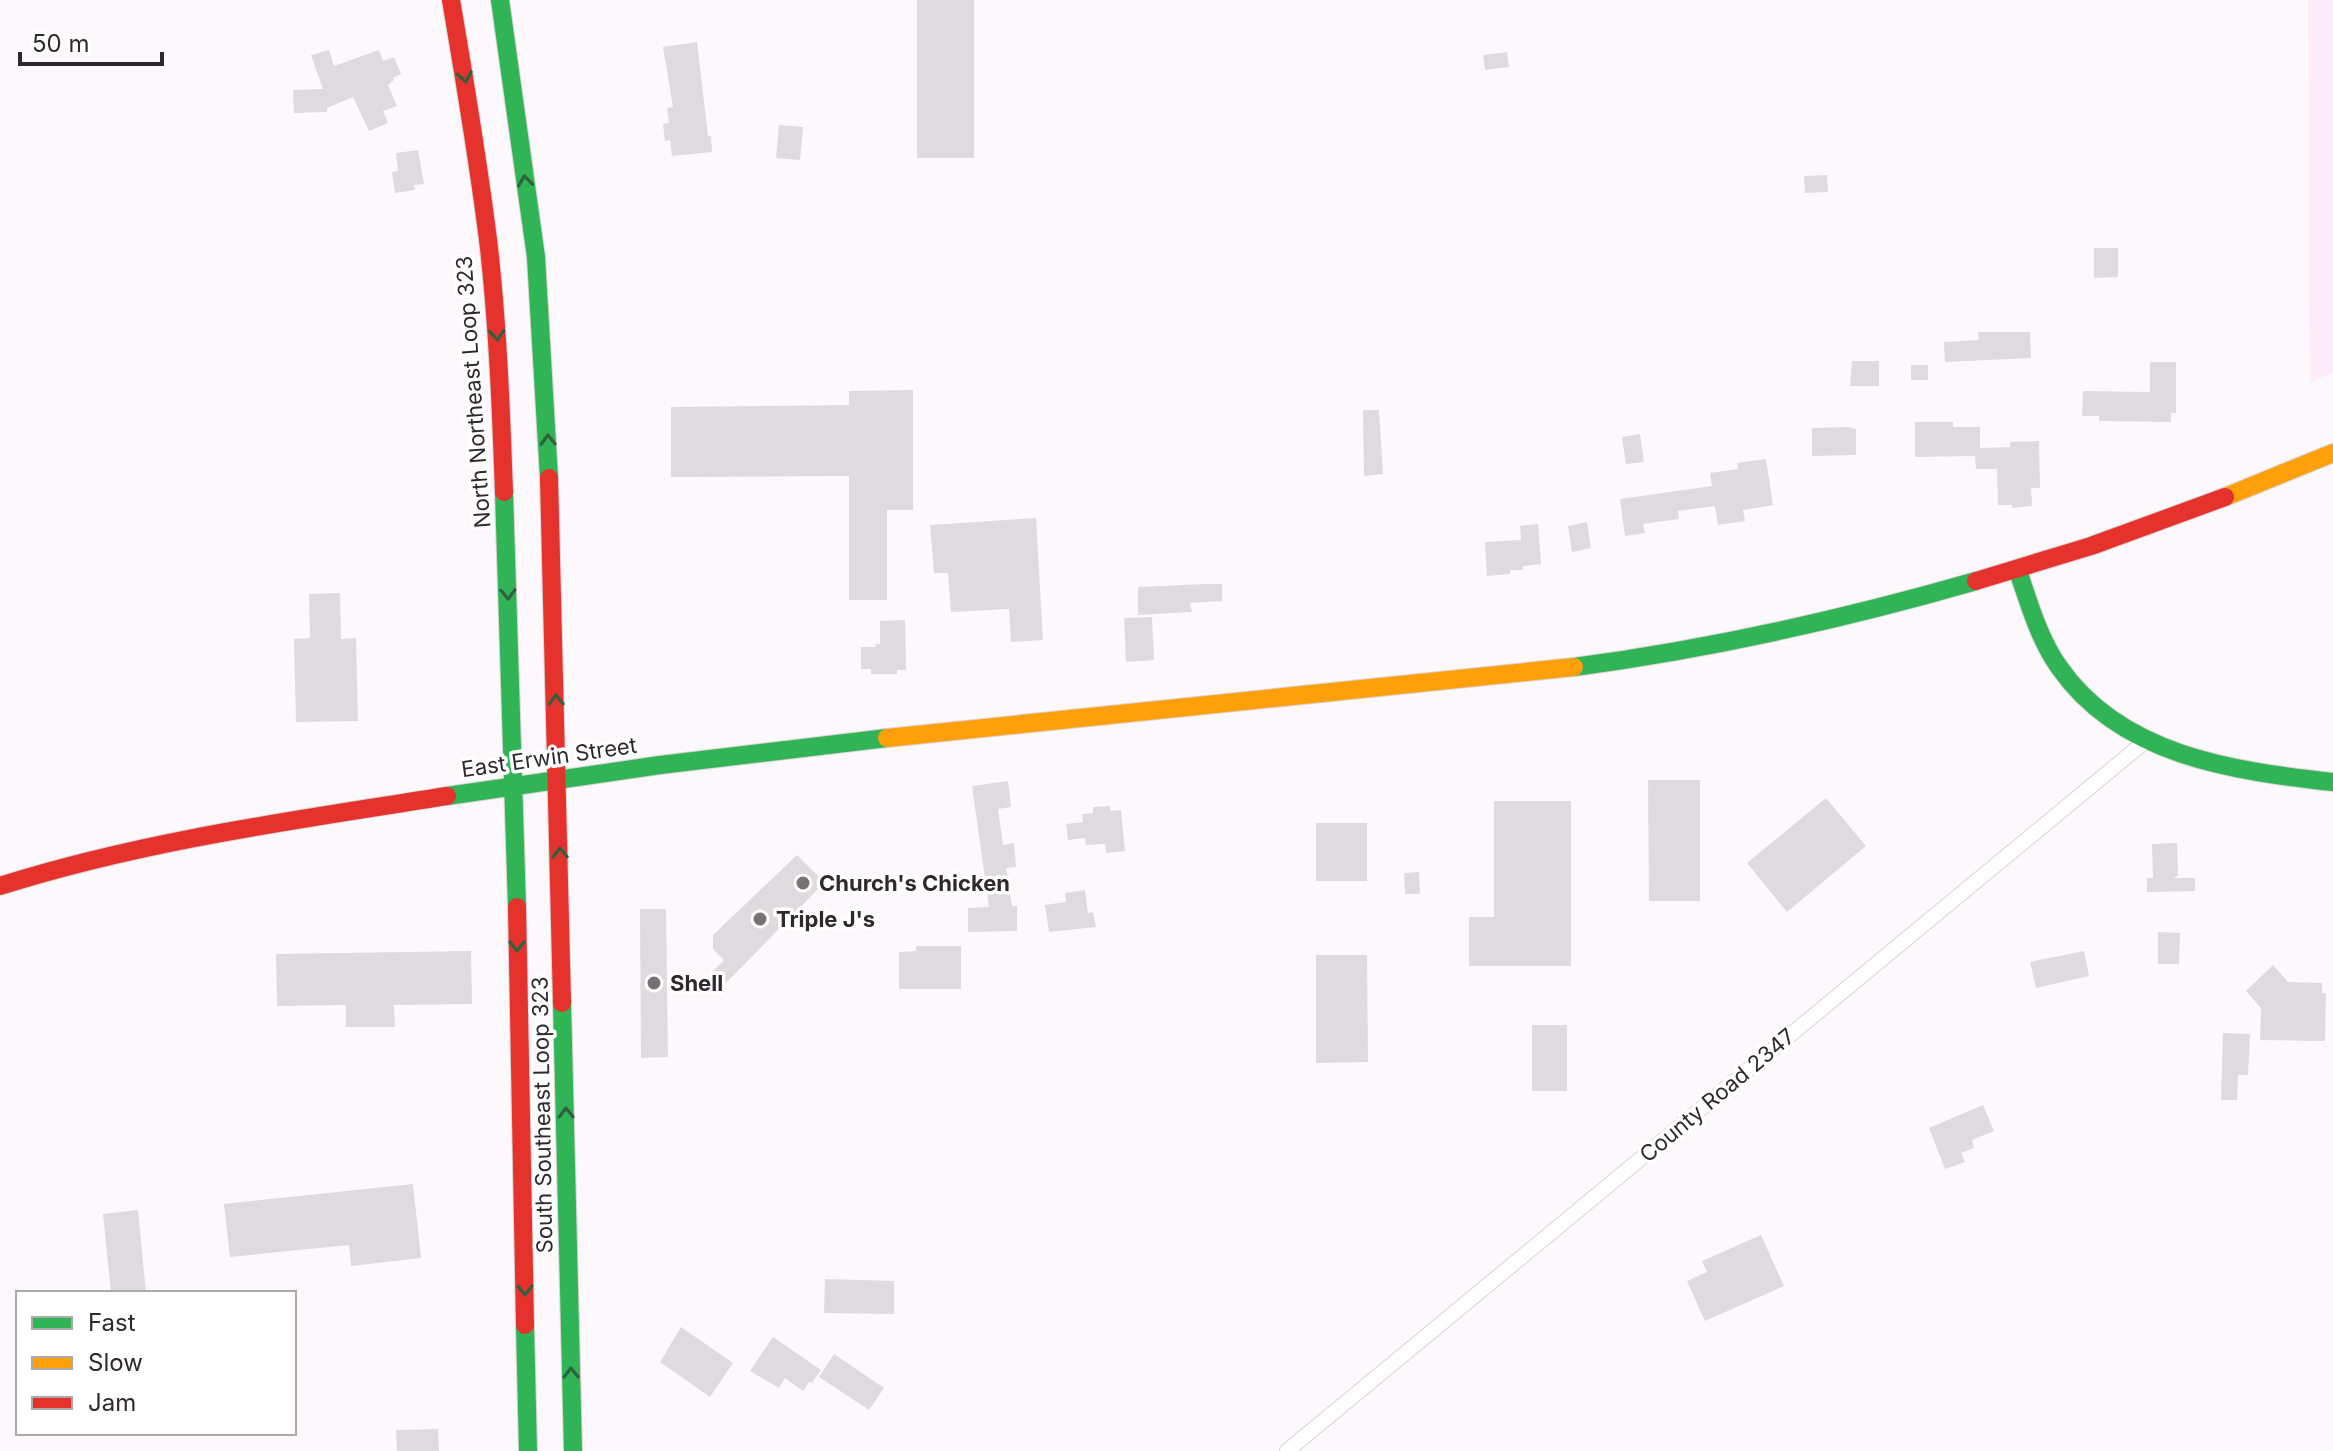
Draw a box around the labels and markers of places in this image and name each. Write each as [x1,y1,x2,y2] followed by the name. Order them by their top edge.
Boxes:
[819,870,1010,896] place label: Church's Chicken
[794,874,812,892] marker: Church's Chicken
[776,906,875,932] place label: Triple J's
[751,910,769,928] marker: Triple J's
[670,970,723,996] place label: Shell
[645,974,663,992] marker: Shell

